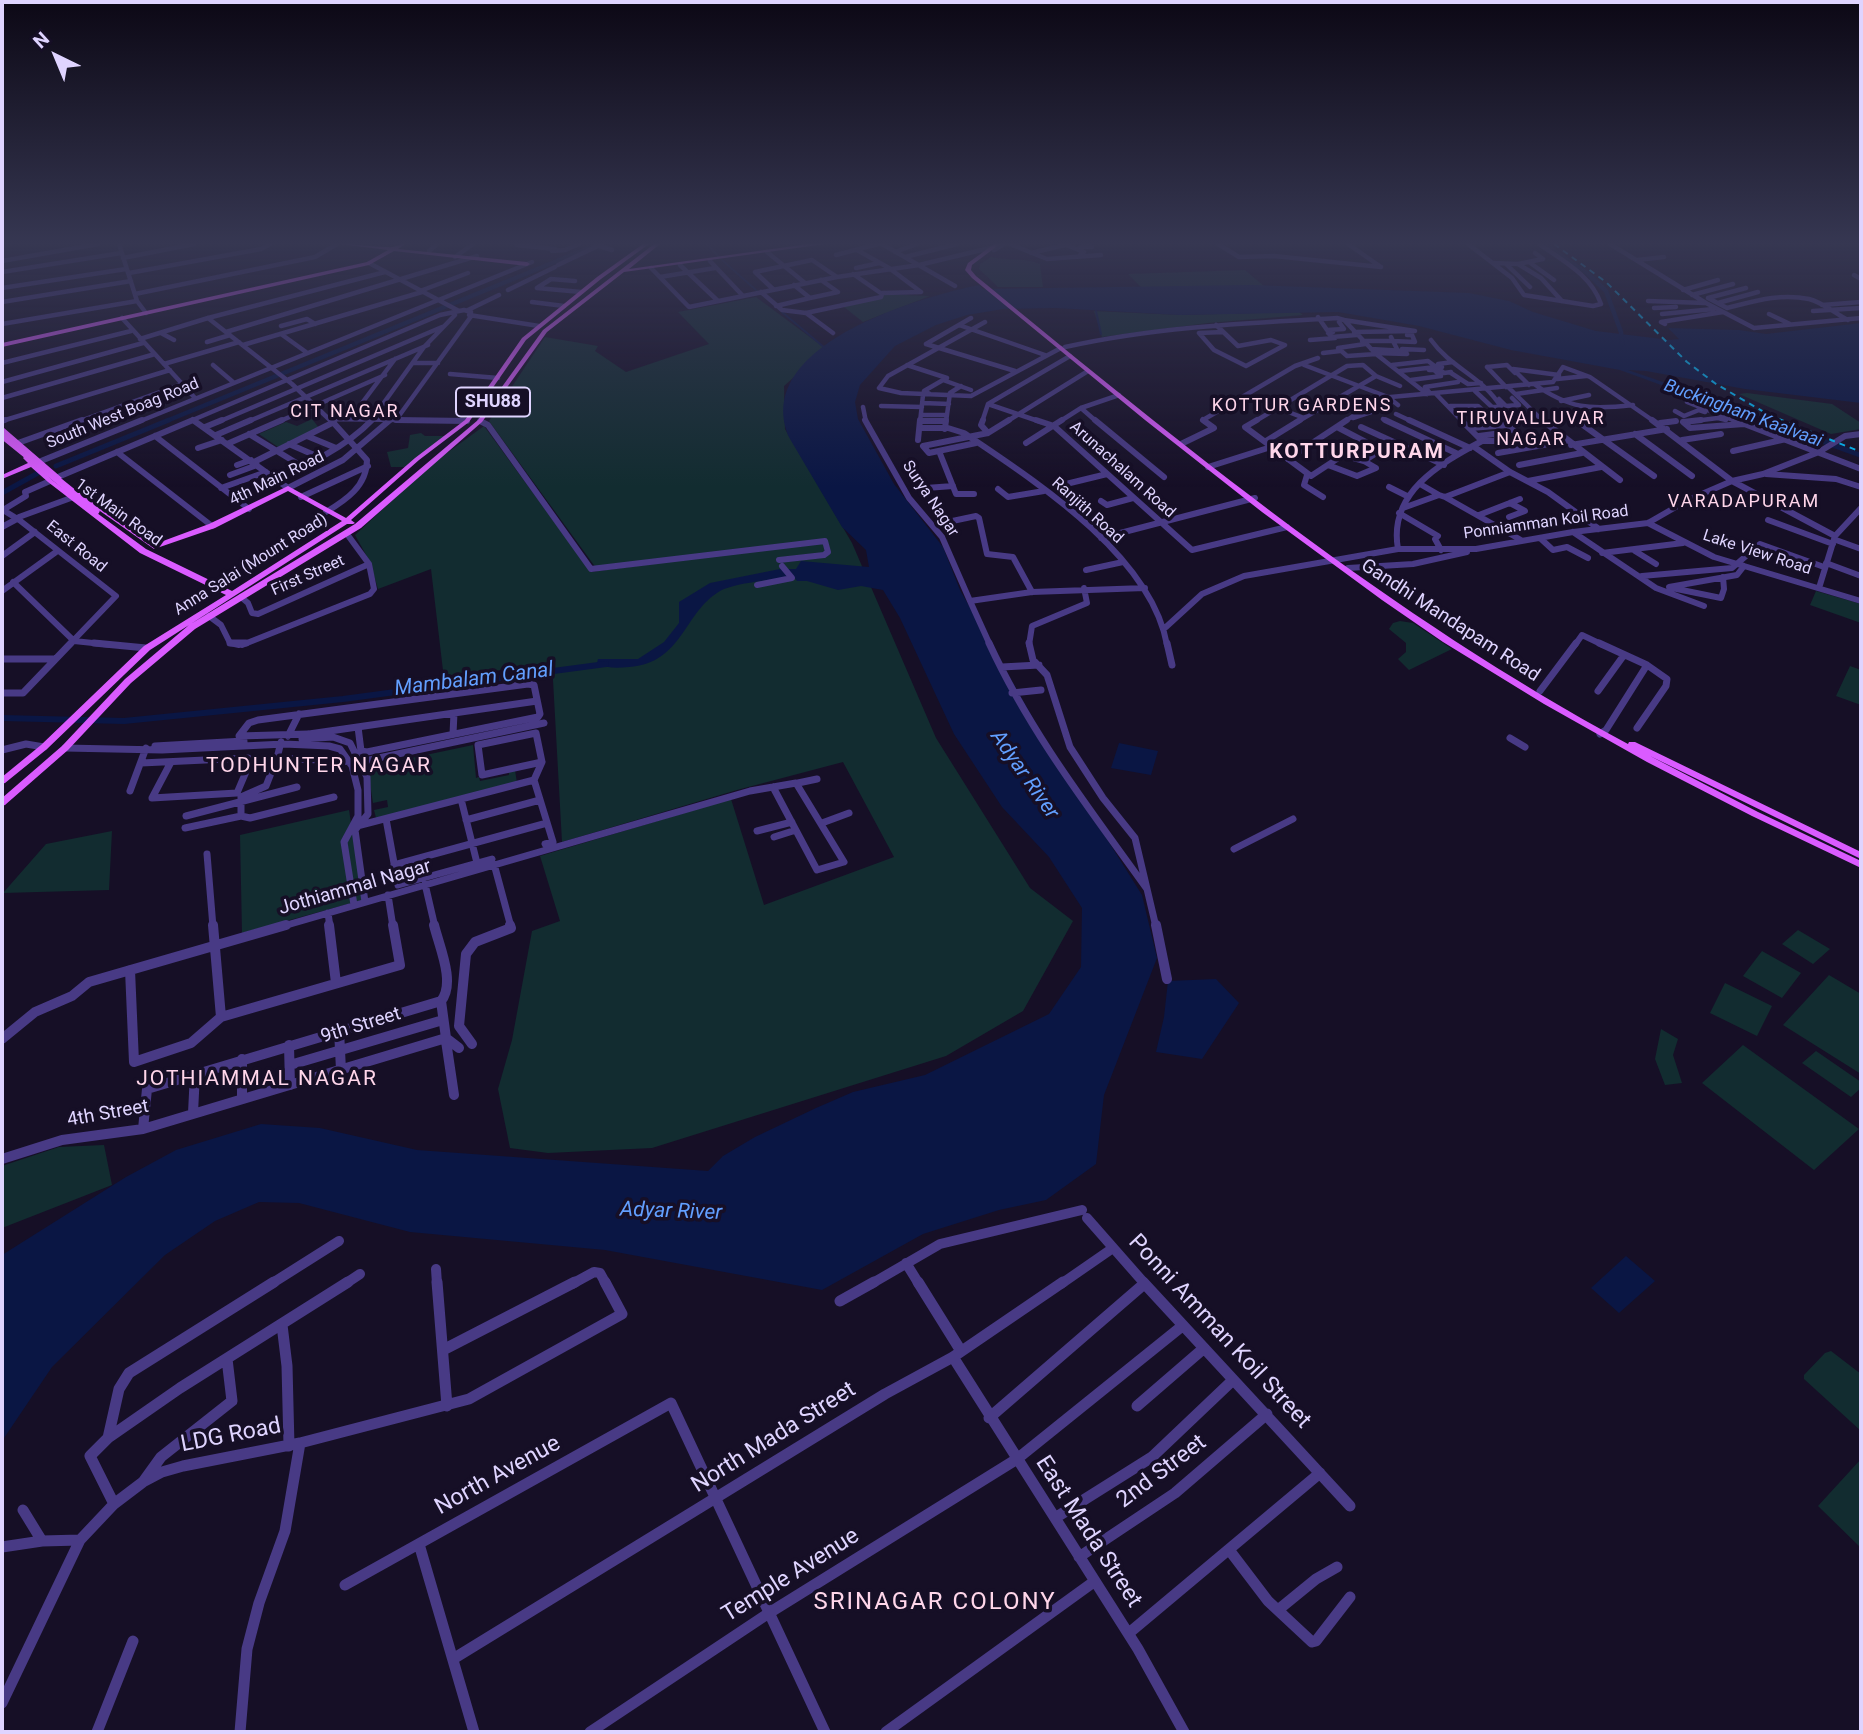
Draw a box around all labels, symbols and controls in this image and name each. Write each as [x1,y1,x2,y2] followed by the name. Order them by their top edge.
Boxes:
[21,21,91,91] north arrow
[29,27,54,53] text: N
[44,375,202,453] street label: South West Boag Road
[1661,375,1825,453] water label: Buckingham Kaalvaai
[456,388,530,416] road number: SHU88
[1213,395,1391,417] district label: KOTTUR GARDENS
[291,401,399,423] district label: CIT NAGAR
[1458,408,1604,450] district label: TIRUVALLUVAR NAGAR
[1065,418,1179,522] street label: Arunachalam Road
[1271,440,1443,466] district label: KOTTURPURAM
[226,448,328,510] street label: 4th Main Road
[898,457,962,541] street label: Surya Nagar
[1047,474,1127,548] street label: Ranjith Road
[71,475,165,551] street label: 1st Main Road
[1669,491,1819,513] district label: VARADAPURAM
[1462,502,1630,544] street label: Ponniamman Koil Road
[171,510,331,620] street label: Anna Salai (Mount Road)
[42,517,110,577] street label: East Road
[1700,526,1814,580] street label: Lake View Road
[269,551,347,601] street label: First Street
[1356,555,1544,687] street label: Gandhi Mandapam Road
[393,658,555,702] water label: Mambalam Canal
[984,726,1064,824] water label: Adyar River
[208,754,430,780] district label: TODHUNTER NAGAR
[276,855,434,921] street label: Jothiammal Nagar
[318,1003,404,1049] street label: 9th Street
[138,1067,376,1093] district label: JOTHIAMMAL NAGAR
[66,1096,150,1132] street label: 4th Street
[619,1198,723,1226] water label: Adyar River
[1122,1229,1316,1435] street label: Ponni Amman Koil Street
[687,1376,861,1500] street label: North Mada Street
[178,1413,284,1459] street label: LDG Road
[1112,1429,1212,1515] street label: 2nd Street
[431,1430,565,1522] street label: North Avenue
[1029,1451,1147,1613] street label: East Mada Street
[717,1523,865,1629] street label: Temple Avenue
[815,1589,1055,1617] district label: SRINAGAR COLONY

